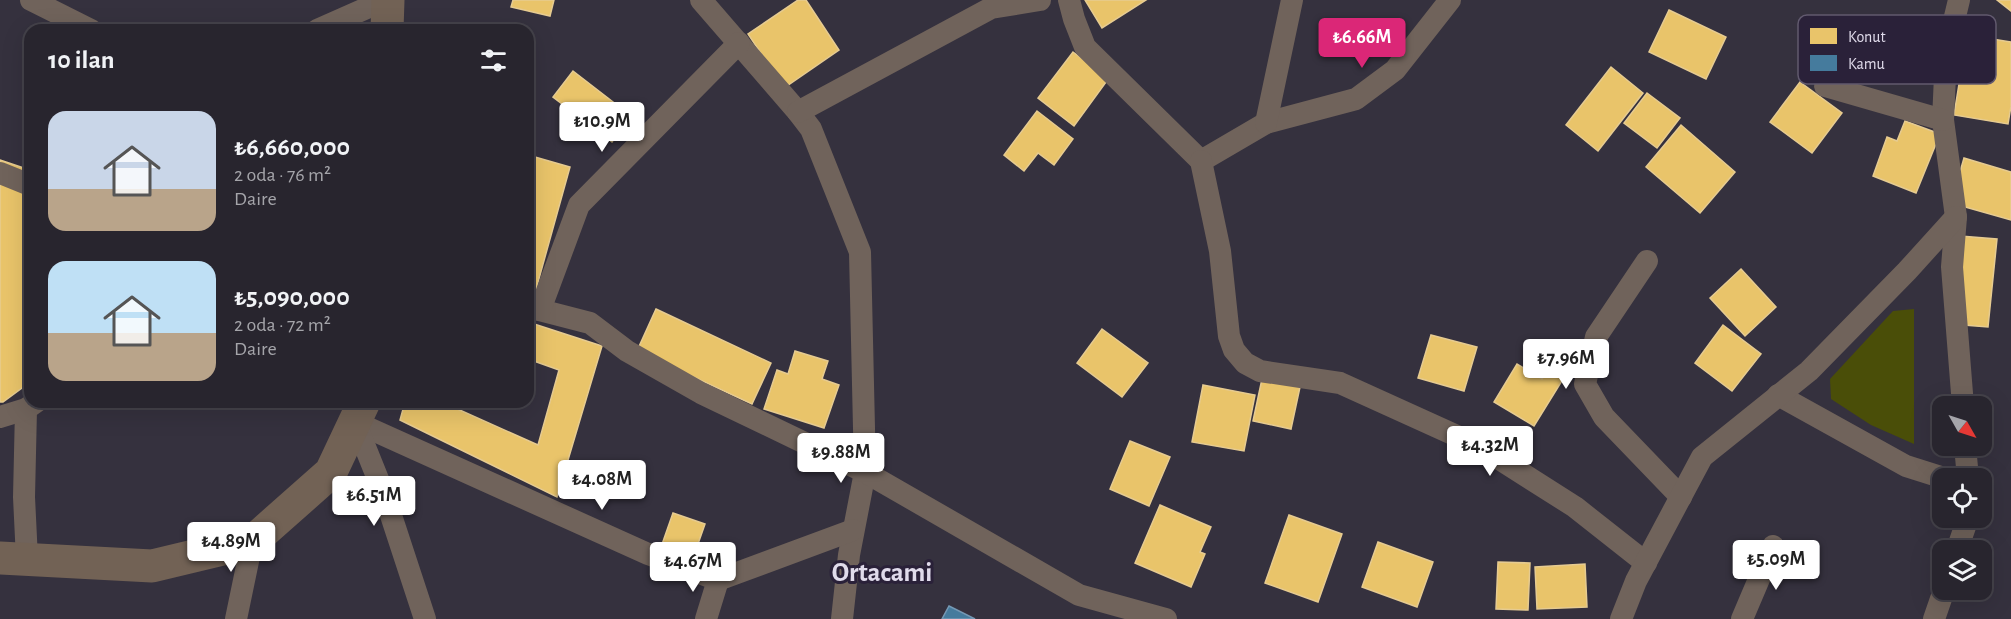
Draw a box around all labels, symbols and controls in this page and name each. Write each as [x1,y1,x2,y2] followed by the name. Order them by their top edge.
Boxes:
[1798,15,1996,84] legend
[1313,18,1411,69] pin: ₺6.66M
[1333,27,1391,47] text: ₺6.66M
[1848,29,1886,45] text: Konut
[477,44,510,77] icon: filters
[48,47,115,73] text: 10 ilan
[1848,56,1885,72] text: Kamu
[553,102,651,153] pin: ₺10.9M
[573,111,631,131] text: ₺10.9M
[234,134,350,160] text: ₺6,660,000
[96,135,168,207] icon: home
[234,165,331,185] text: 2 oda · 76 m²
[234,189,277,209] text: Daire
[234,284,350,310] text: ₺5,090,000
[96,285,168,357] icon: home
[234,315,331,335] text: 2 oda · 72 m²
[234,339,277,359] text: Daire
[1517,339,1615,390] pin: ₺7.96M
[1537,348,1595,368] text: ₺7.96M
[1932,396,1992,456] north arrow
[1932,396,1992,600] map controls
[1441,426,1539,477] pin: ₺4.32M
[792,433,890,484] pin: ₺9.88M
[1461,435,1519,455] text: ₺4.32M
[811,442,871,462] text: ₺9.88M
[553,460,651,511] pin: ₺4.08M
[1932,468,1992,528] button: locate
[572,469,632,489] text: ₺4.08M
[325,476,423,527] pin: ₺6.51M
[346,485,402,505] text: ₺6.51M
[182,522,280,573] pin: ₺4.89M
[201,531,261,551] text: ₺4.89M
[1727,540,1825,591] pin: ₺5.09M
[1932,540,1992,600] button: layers
[644,542,742,593] pin: ₺4.67M
[1747,549,1805,569] text: ₺5.09M
[664,551,722,571] text: ₺4.67M
[832,559,932,586] district label: Ortacami

